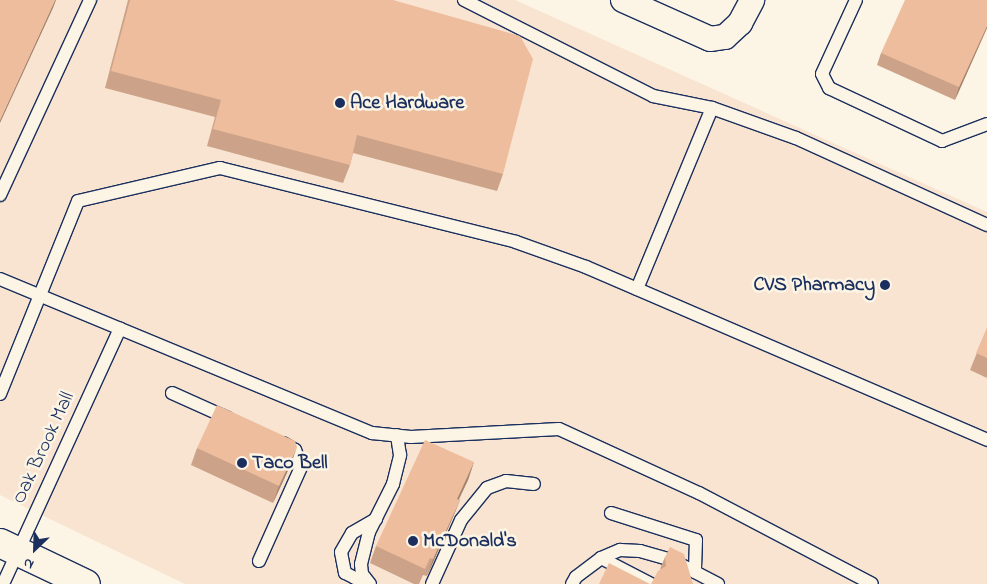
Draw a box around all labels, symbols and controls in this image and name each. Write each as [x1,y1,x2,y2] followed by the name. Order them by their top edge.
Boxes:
[350,91,464,115] place label: Ace Hardware
[334,97,346,109] marker: Ace Hardware
[754,273,875,297] place label: CVS Pharmacy
[879,279,891,291] marker: CVS Pharmacy
[8,388,80,508] street label: Oak Brook Mall
[252,451,328,475] place label: Taco Bell
[236,457,248,469] marker: Taco Bell
[10,524,60,574] north arrow
[423,529,517,553] place label: McDonald's
[407,535,419,547] marker: McDonald's
[20,552,37,575] text: N

